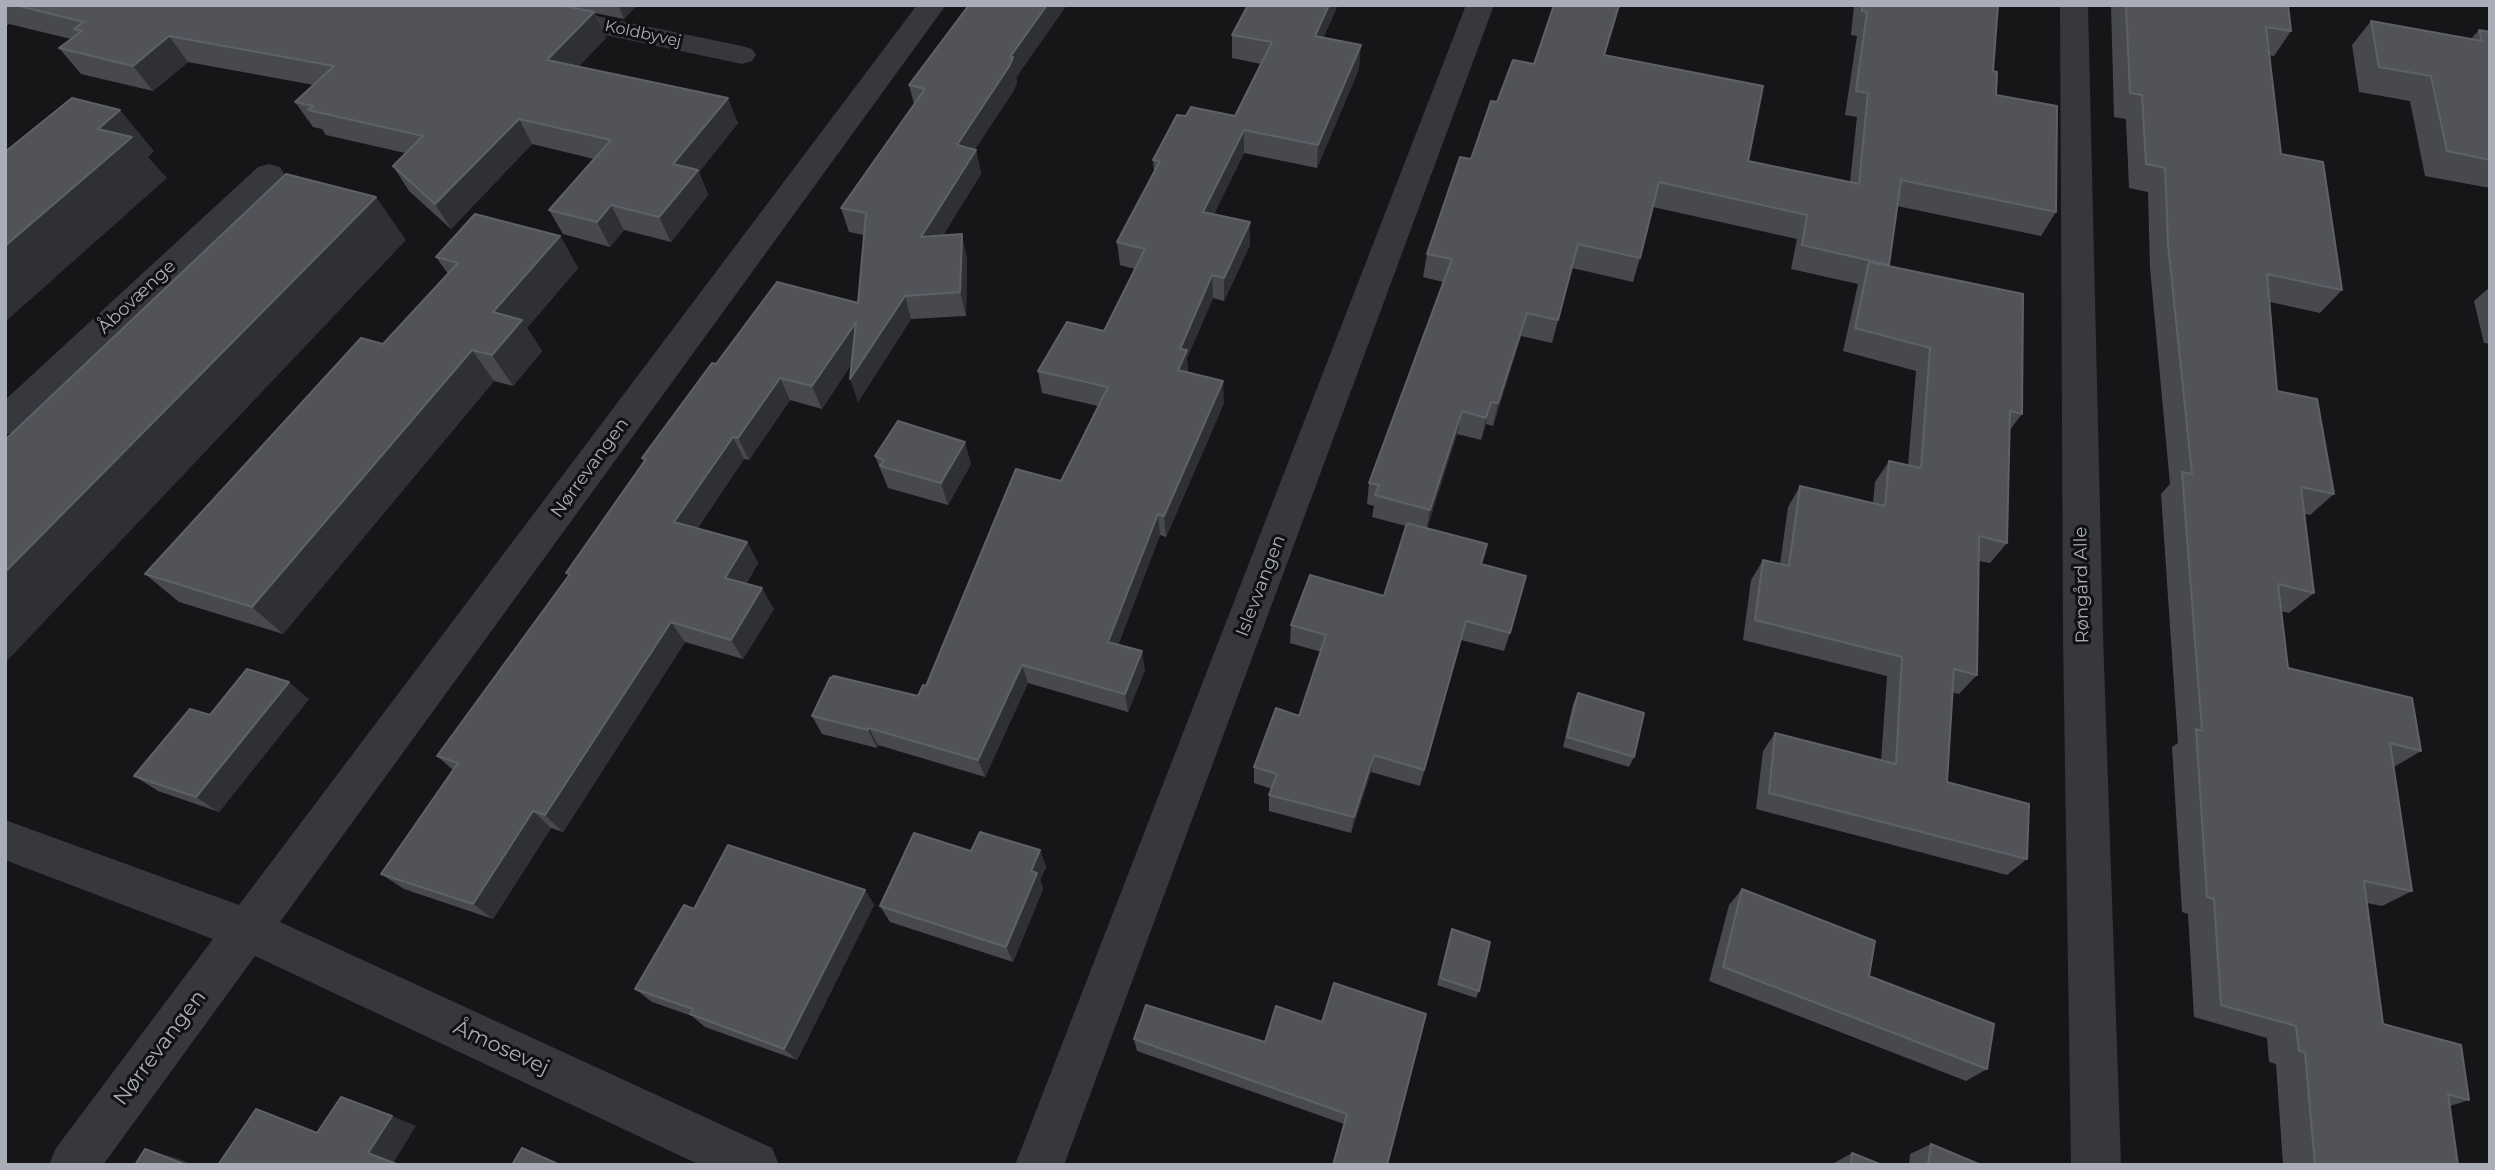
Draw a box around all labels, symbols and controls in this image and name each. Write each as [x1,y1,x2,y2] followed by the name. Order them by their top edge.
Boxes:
[603,17,683,51] street label: Koldbyvej
[94,255,180,339] street label: Åbovænge
[547,414,633,522] street label: Nørrevangen
[2070,526,2094,644] street label: Røngård Alle
[1232,532,1290,640] street label: Islevvangen
[108,985,212,1111] street label: Nørrevangen
[449,1015,553,1081] street label: Åmosevej

